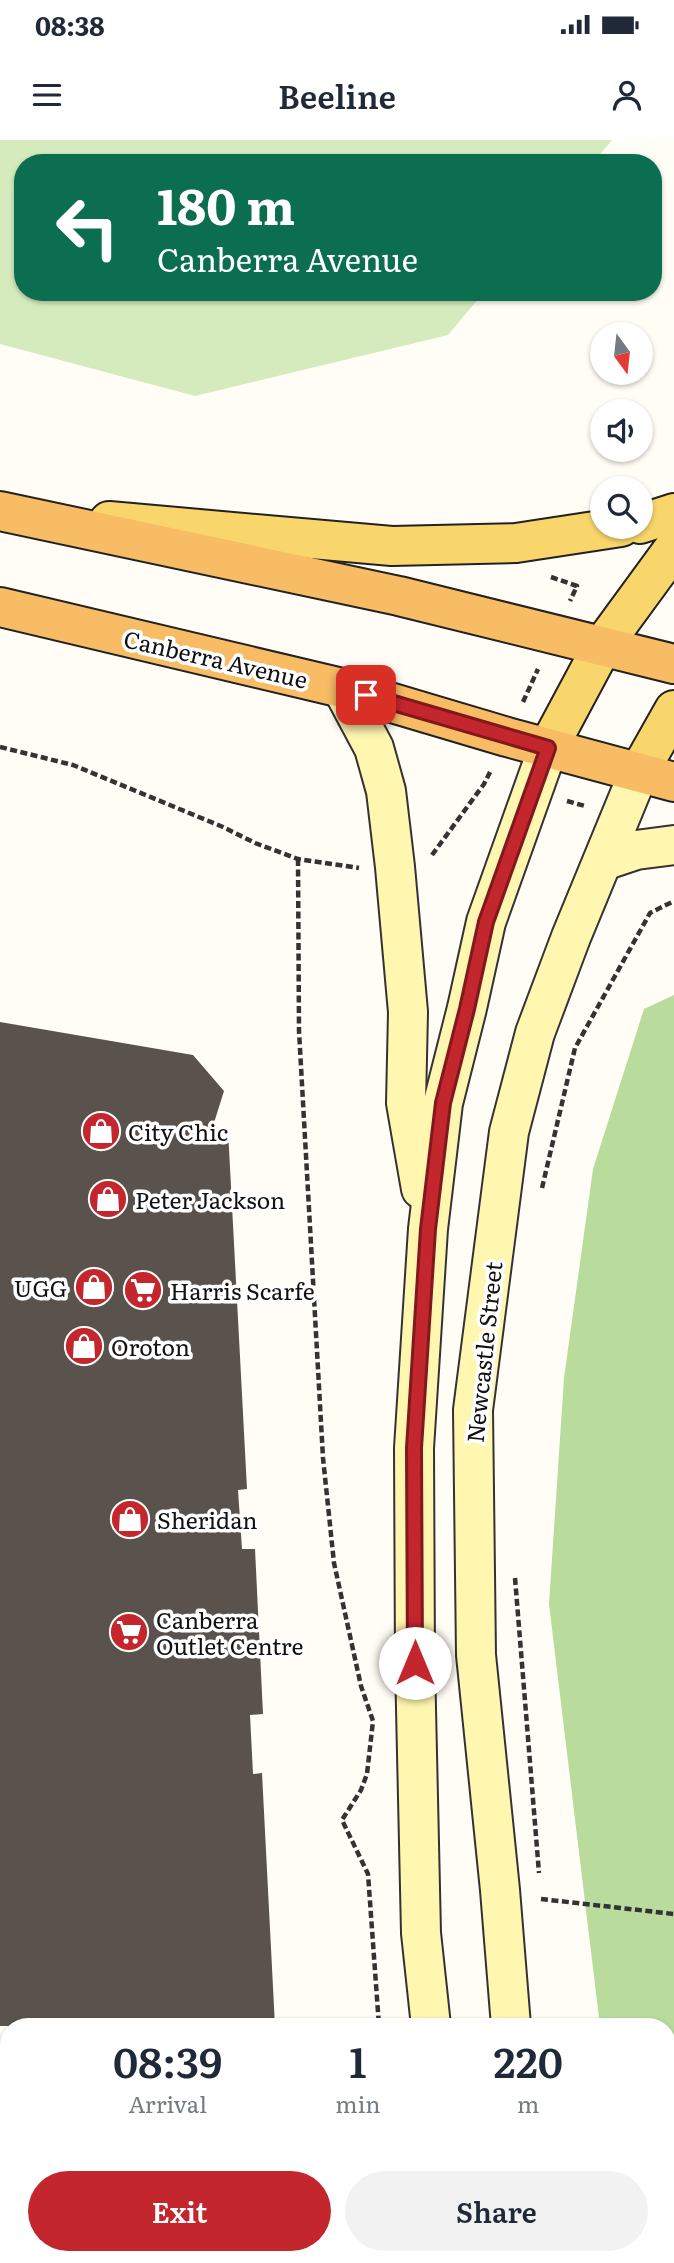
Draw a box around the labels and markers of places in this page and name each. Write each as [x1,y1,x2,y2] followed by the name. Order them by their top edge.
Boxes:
[336,665,396,725] pin
[80,1110,122,1152] shop icon: City Chic
[128,1114,228,1148] place label: City Chic
[87,1178,129,1220] shop icon: Peter Jackson
[135,1182,285,1216] place label: Peter Jackson
[73,1266,115,1308] shop icon: UGG
[122,1269,164,1311] supermarket icon: Harris Scarfe
[14,1270,67,1304] place label: UGG
[170,1273,315,1307] place label: Harris Scarfe
[63,1325,105,1367] shop icon: Oroton
[111,1329,190,1363] place label: Oroton
[109,1498,151,1540] shop icon: Sheridan
[157,1502,258,1536] place label: Sheridan
[156,1602,303,1662] place label: Canberra Outlet Centre
[108,1611,150,1653] supermarket icon: Canberra Outlet Centre

